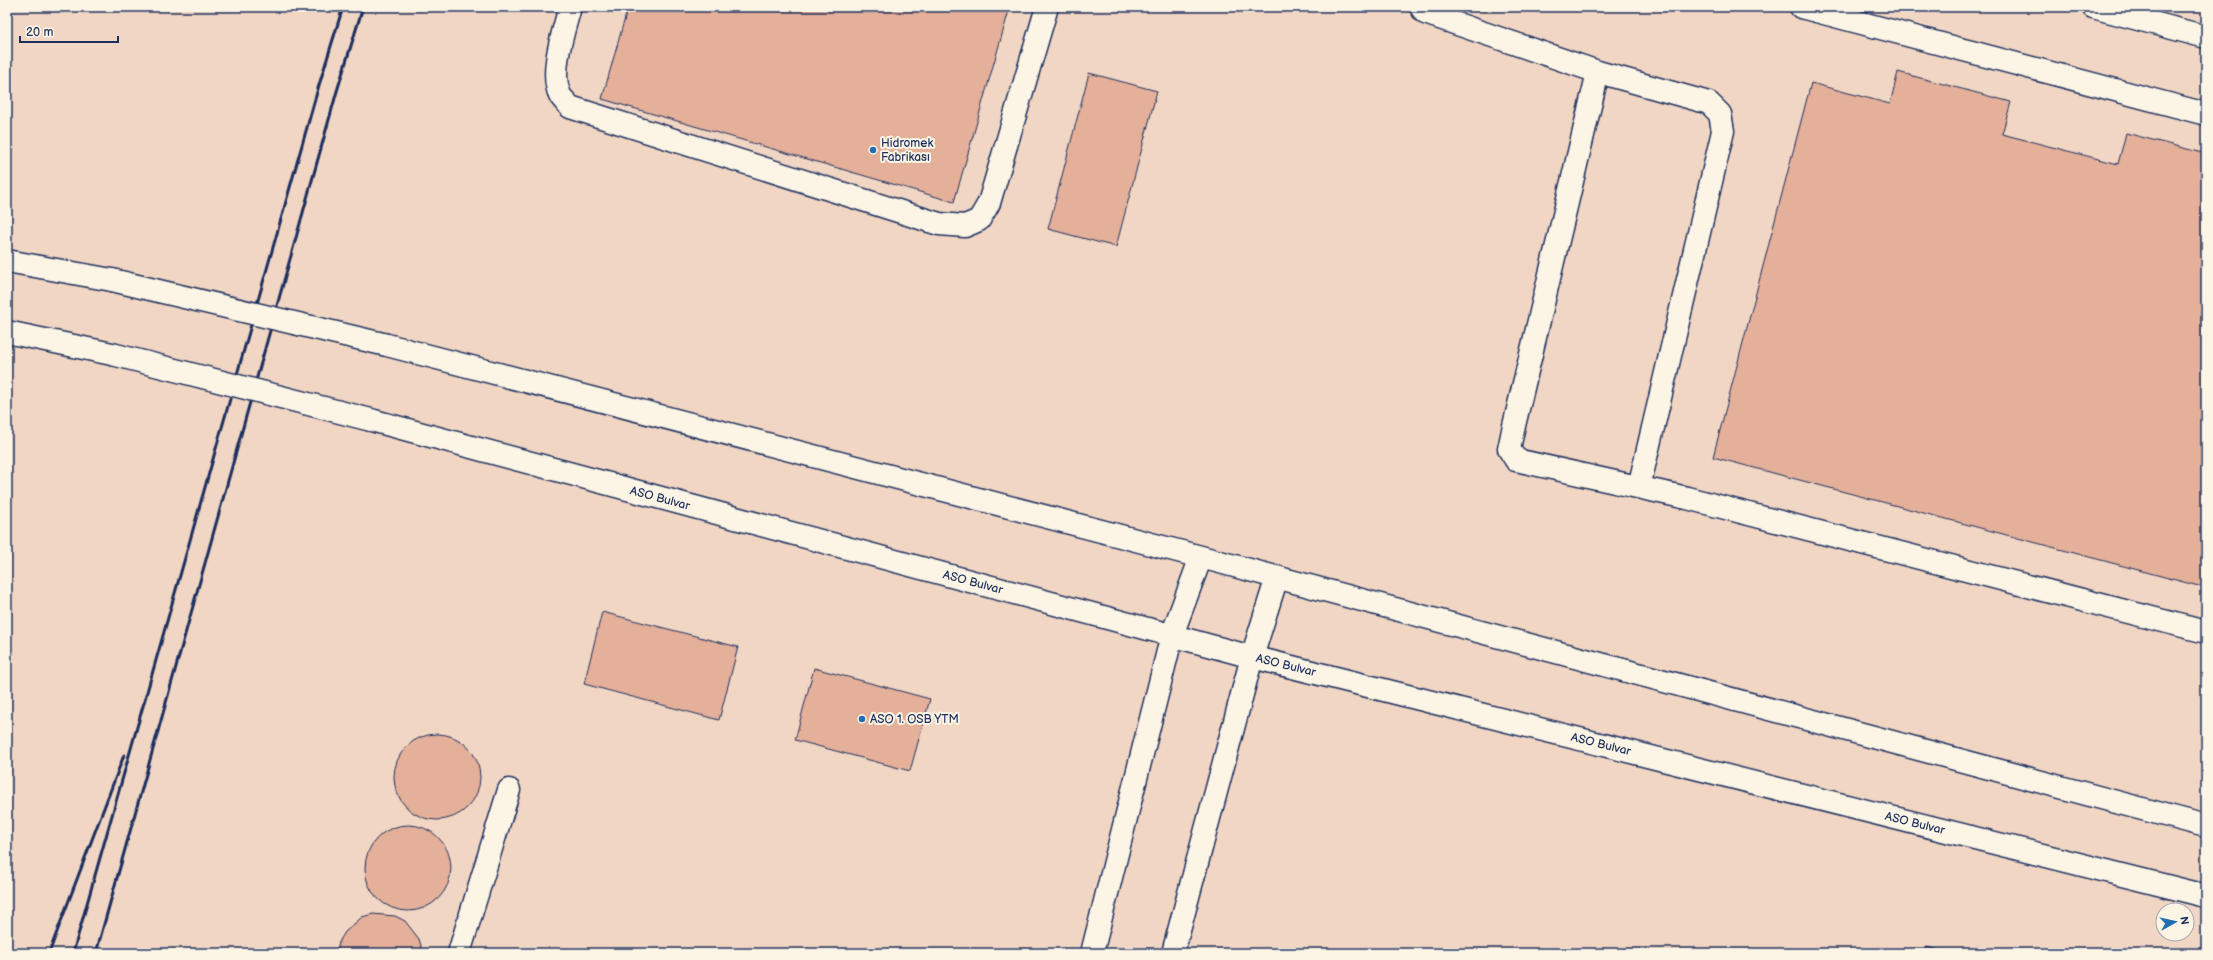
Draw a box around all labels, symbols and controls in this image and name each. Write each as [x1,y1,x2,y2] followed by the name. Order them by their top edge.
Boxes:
[20,18,118,44] scale bar
[26,25,53,40] text: 20 m
[881,136,933,165] place label: Hidromek Fabrikası
[868,145,878,155] marker: Hidromek Fabrikası
[628,483,692,514] street label: ASO Bulvar
[941,567,1005,598] street label: ASO Bulvar
[1254,651,1318,680] street label: ASO Bulvar
[870,712,959,727] place label: ASO 1. OSB YTM
[857,714,867,724] marker: ASO 1. OSB YTM
[1569,730,1633,759] street label: ASO Bulvar
[1883,809,1947,838] street label: ASO Bulvar
[2155,902,2195,942] north arrow
[2177,916,2191,926] text: N

